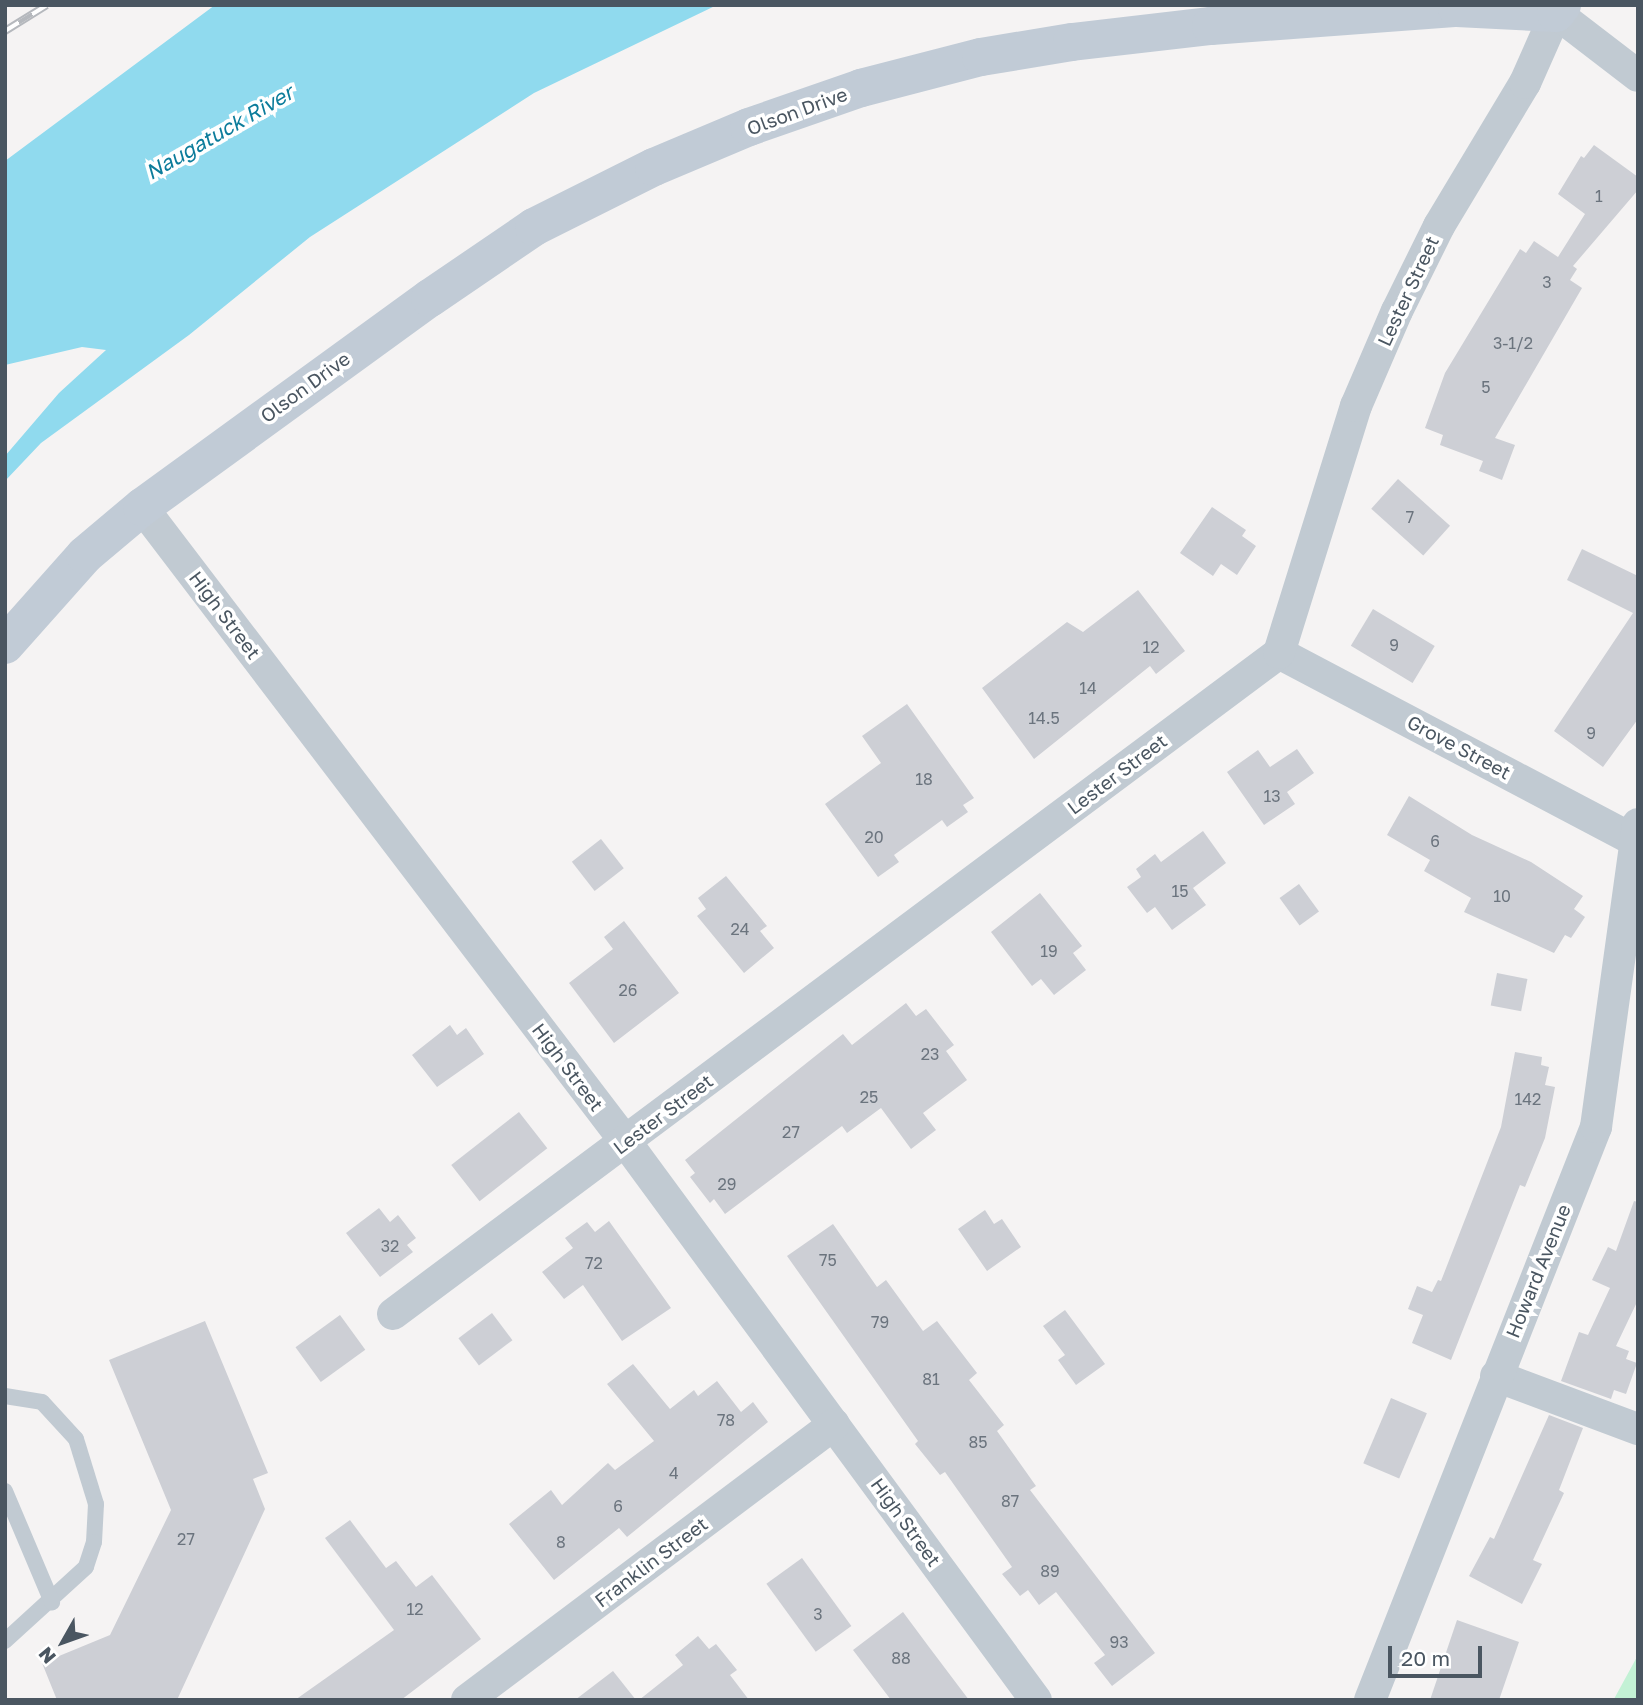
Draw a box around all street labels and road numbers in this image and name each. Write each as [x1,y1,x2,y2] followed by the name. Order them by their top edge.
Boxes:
[744,82,850,140] street label: Olson Drive
[1373,232,1443,350] street label: Lester Street
[256,347,354,427] street label: Olson Drive
[185,567,265,663] street label: High Street
[1403,710,1515,784] street label: Grove Street
[1063,729,1171,819] street label: Lester Street
[528,1019,608,1115] street label: High Street
[609,1069,717,1159] street label: Lester Street
[1501,1201,1575,1341] street label: Howard Avenue
[866,1473,946,1571] street label: High Street
[590,1512,712,1612] street label: Franklin Street

